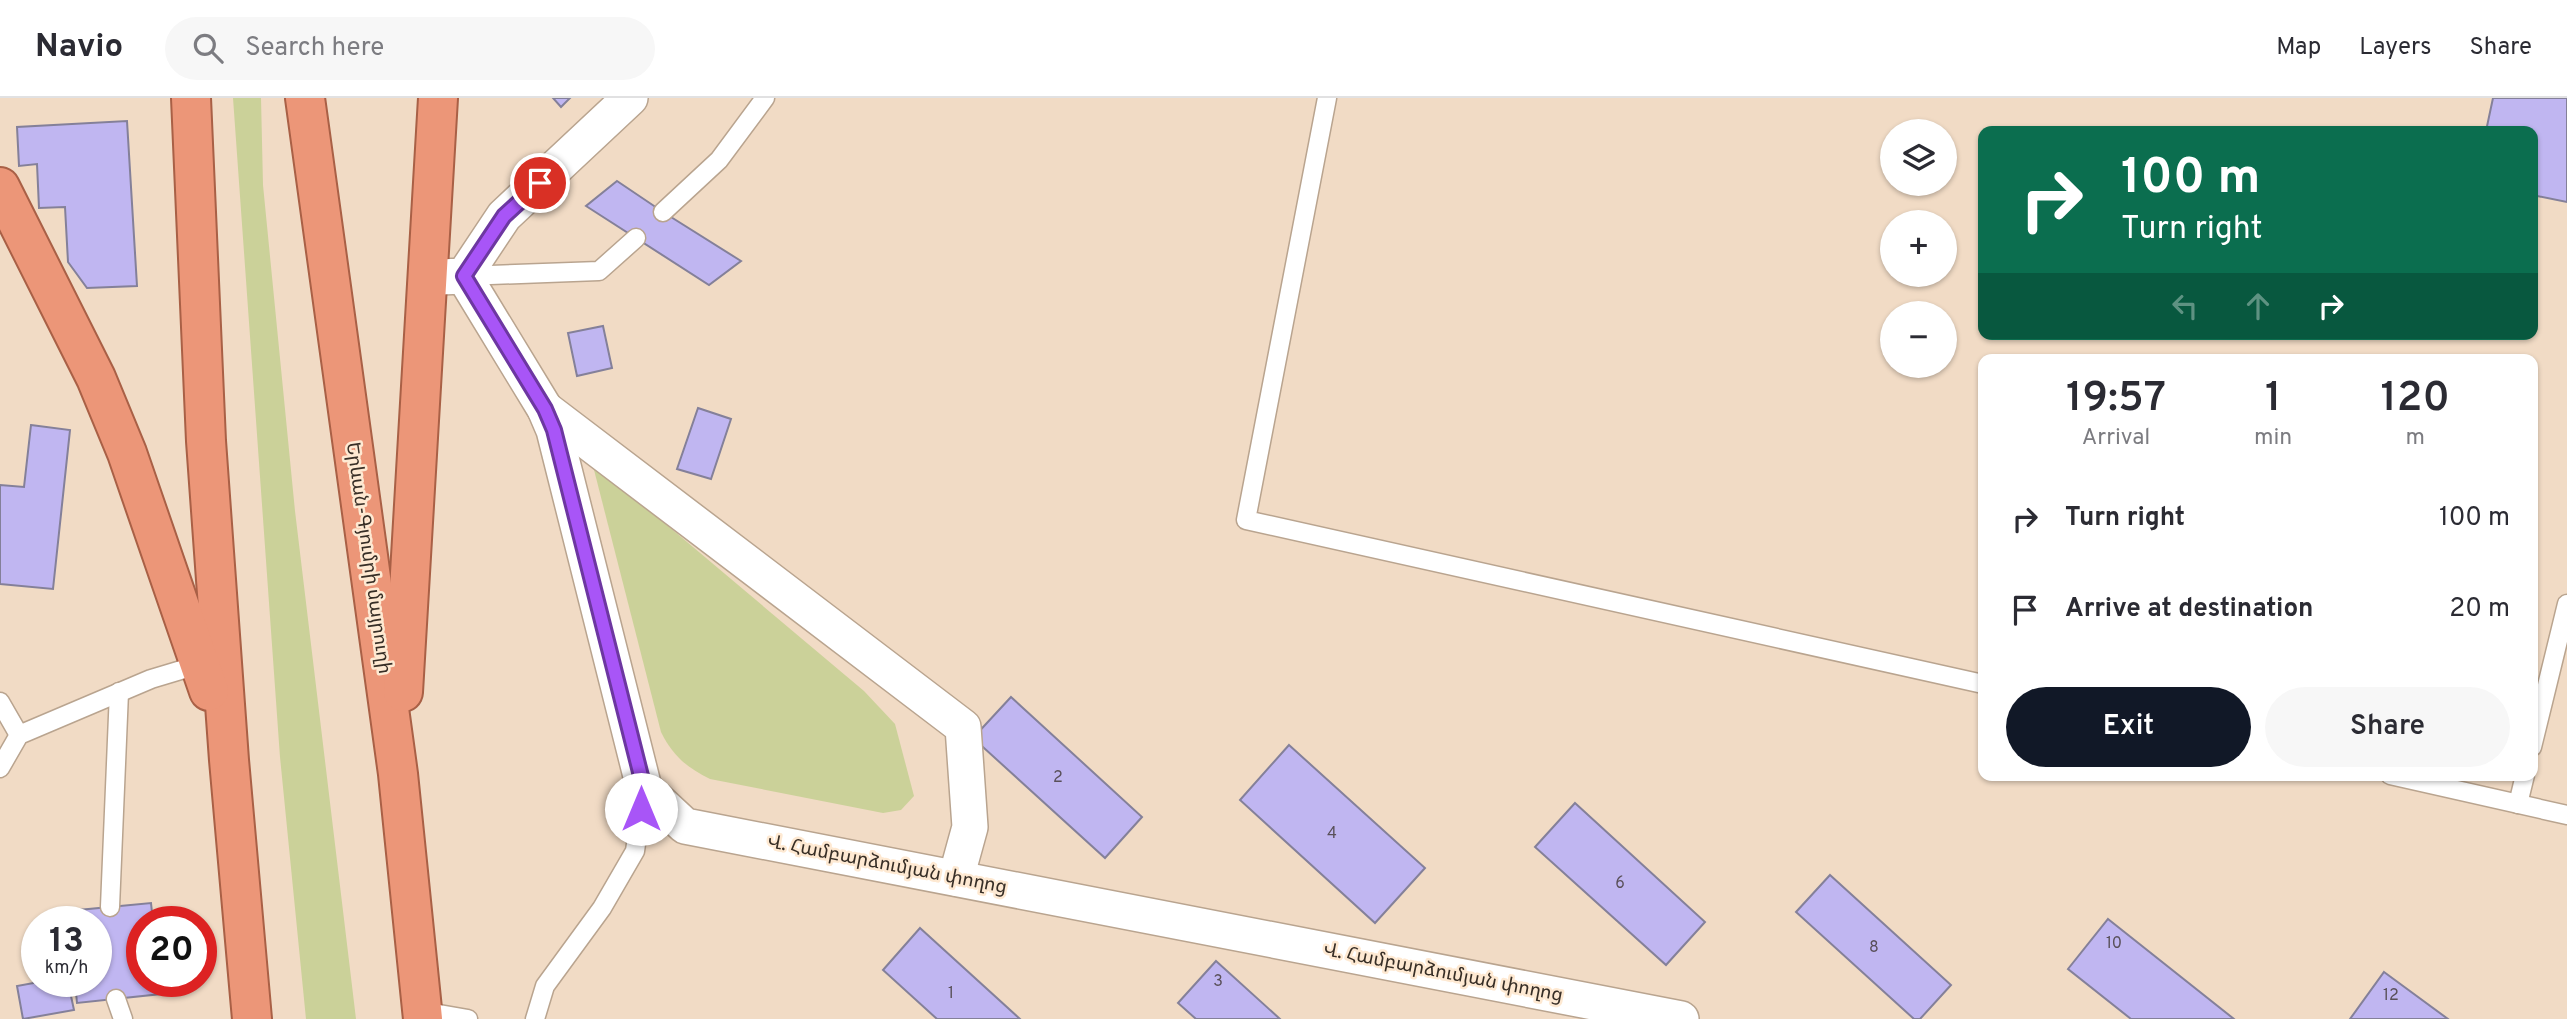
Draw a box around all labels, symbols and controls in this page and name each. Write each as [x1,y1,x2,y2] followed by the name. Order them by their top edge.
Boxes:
[165,17,655,80] search box
[35,27,123,69] text: Navio
[189,29,227,67] icon: search
[245,32,384,65] text: Search here
[2276,33,2321,63] text: Map
[2359,33,2431,63] text: Layers
[2469,33,2532,63] text: Share
[1880,119,1957,378] map controls
[1880,119,1957,196] button: layers
[2121,149,2260,211] text: 100 m
[510,153,570,213] pin
[2006,154,2097,245] icon: right
[521,164,559,202] icon: arrive
[1880,210,1957,287] button: +
[2121,210,2263,250] text: Turn right
[2166,287,2204,325] icon: left
[2239,287,2277,325] icon: ahead
[2312,287,2350,325] icon: right
[1880,301,1957,378] button: −
[2066,373,2166,426] text: 19:57
[2265,373,2281,426] text: 1
[2380,373,2450,426] text: 120
[2082,424,2150,453] text: Arrival
[2254,424,2292,453] text: min
[2405,424,2425,453] text: m
[340,441,396,675] street label: Երևան-Գյումրի մայրուղի
[2006,500,2044,538] icon: right
[2065,502,2185,535] text: Turn right
[2439,502,2510,535] text: 100 m
[2006,591,2044,629] icon: arrive
[2065,593,2313,626] text: Arrive at destination
[2449,593,2510,626] text: 20 m
[2006,687,2251,767] button: Exit
[2265,687,2510,767] button: Share
[1053,768,1063,788] house number: 2
[604,772,678,846] position arrow
[1327,824,1337,844] house number: 4
[765,830,1009,900] street label: Վ. Համբարձումյան փողոց
[1615,874,1625,894] house number: 6
[126,906,217,997] speed limit sign: 20
[49,920,84,964] text: 13
[2106,934,2122,954] house number: 10
[1321,938,1565,1008] street label: Վ. Համբարձումյան փողոց
[1869,938,1879,958] house number: 8
[45,957,88,980] text: km/h
[1213,972,1223,992] house number: 3
[948,984,954,1004] house number: 1
[2383,986,2399,1006] house number: 12

